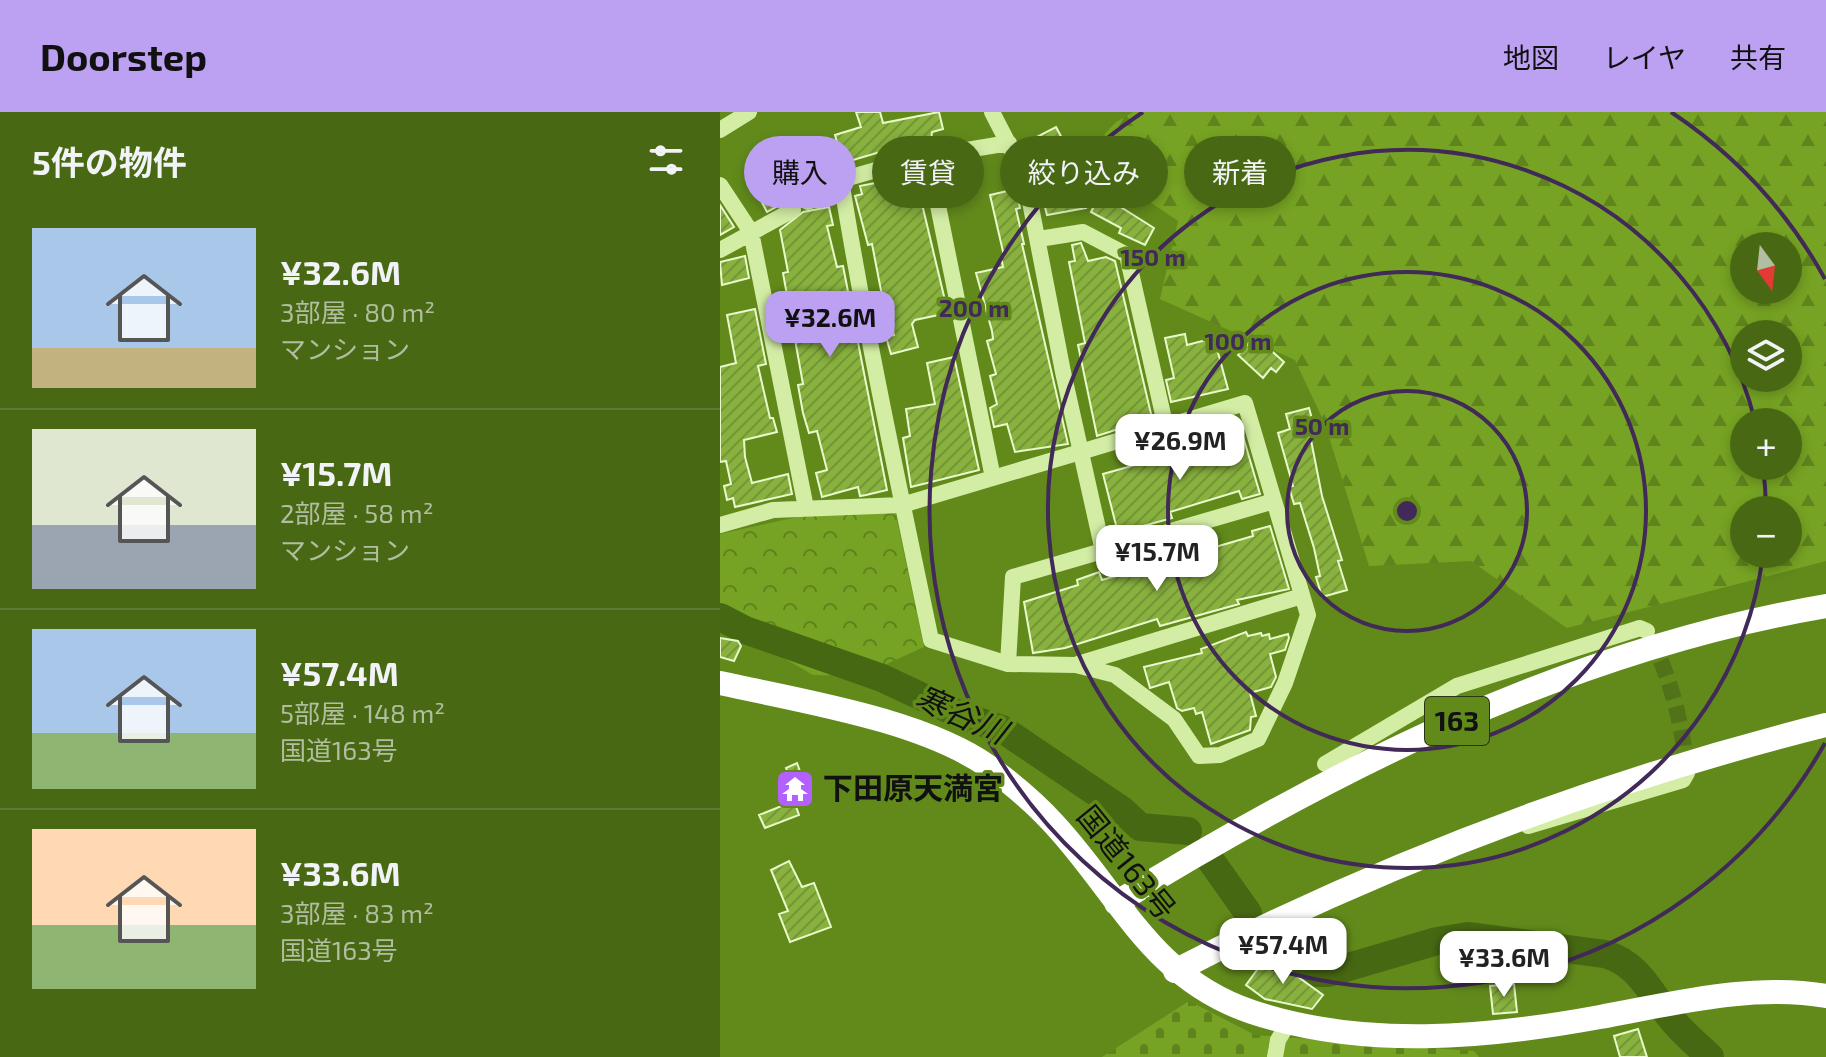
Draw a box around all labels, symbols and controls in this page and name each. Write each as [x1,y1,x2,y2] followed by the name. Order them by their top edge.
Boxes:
[40,33,207,79] text: Doorstep
[1503,40,1559,74] text: 地図
[1603,40,1686,74] text: レイヤ
[1730,40,1786,74] text: 共有
[744,136,856,208] chip: 購入
[872,136,984,208] chip: 賃貸
[1000,136,1168,208] chip: 絞り込み
[1184,136,1296,208] chip: 新着
[644,138,688,182] icon: filters
[32,141,187,182] text: 5件の物件
[1730,232,1802,304] north arrow
[1730,232,1802,568] map controls
[1120,242,1186,271] text: 150 m
[280,251,401,292] text: ¥32.6M
[96,260,192,356] icon: home
[765,291,895,359] pin: ¥32.6M
[939,293,1009,322] text: 200 m
[280,296,435,327] text: 3部屋 · 80 m²
[784,301,876,332] text: ¥32.6M
[1730,320,1802,392] button: layers
[1205,326,1271,355] text: 100 m
[280,333,410,364] text: マンション
[1730,408,1802,480] button: +
[1295,411,1349,440] text: 50 m
[1115,414,1245,482] pin: ¥26.9M
[1133,424,1227,455] text: ¥26.9M
[280,452,392,493] text: ¥15.7M
[96,461,192,557] icon: home
[1730,496,1802,568] button: −
[280,497,433,528] text: 2部屋 · 58 m²
[1393,497,1421,525] centre of rings
[1092,525,1222,593] pin: ¥15.7M
[280,534,410,565] text: マンション
[1114,535,1200,566] text: ¥15.7M
[280,652,399,693] text: ¥57.4M
[96,661,192,757] icon: home
[910,676,1016,751] water label: 寒谷川
[280,697,445,728] text: 5部屋 · 148 m²
[1425,697,1489,745] road number: 163
[280,734,398,765] text: 国道163号
[774,768,816,810] temple icon: 下田原天満宮
[823,769,1003,805] place label: 下田原天満宮
[1071,798,1184,926] street label: 国道163号
[280,852,401,893] text: ¥33.6M
[96,861,192,957] icon: home
[280,897,434,928] text: 3部屋 · 83 m²
[1218,918,1348,986] pin: ¥57.4M
[1238,928,1328,959] text: ¥57.4M
[1439,931,1569,999] pin: ¥33.6M
[280,934,398,965] text: 国道163号
[1458,941,1550,972] text: ¥33.6M

